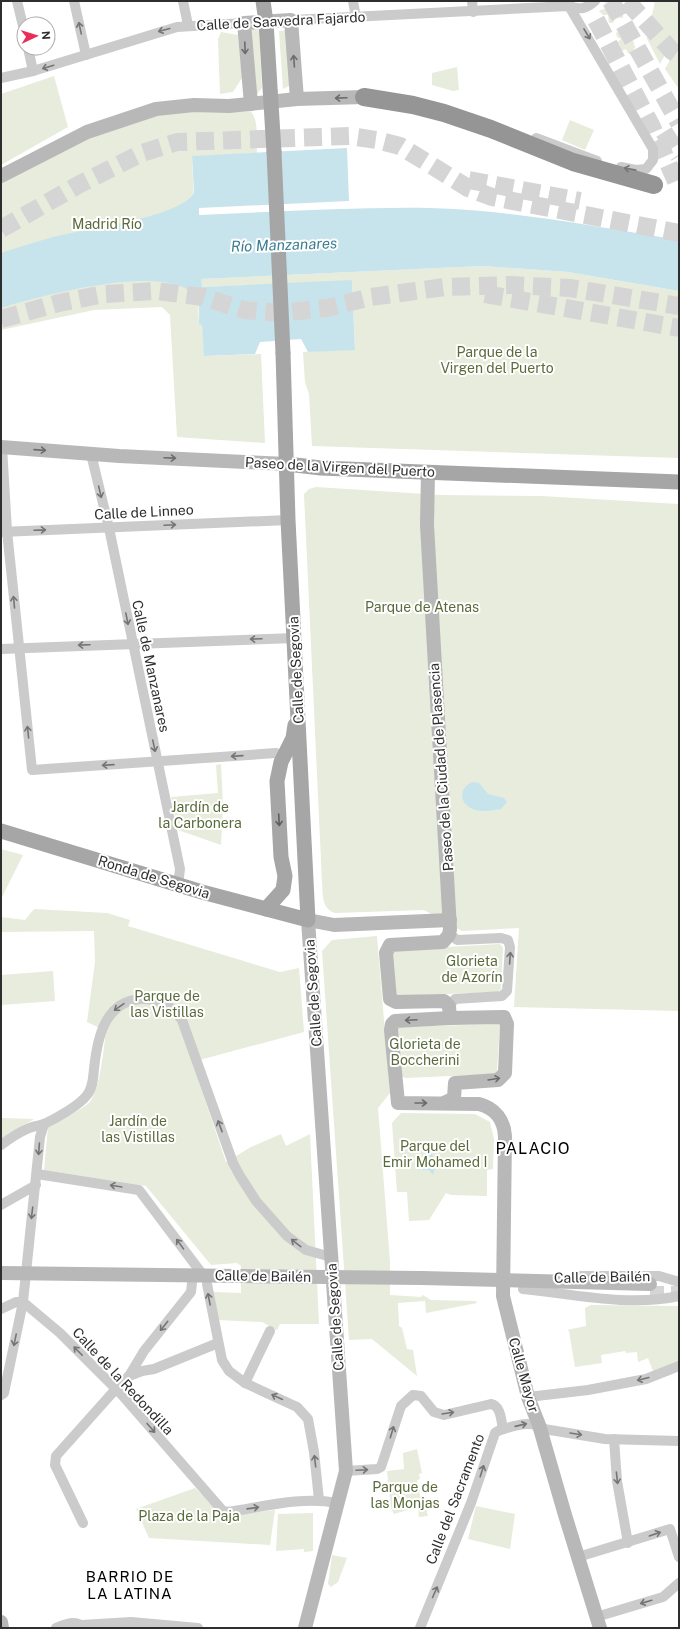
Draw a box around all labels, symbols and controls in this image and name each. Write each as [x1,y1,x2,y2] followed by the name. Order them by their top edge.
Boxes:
[196,9,366,33] street label: Calle de Saavedra Fajardo
[16,16,56,56] north arrow
[75,22,83,35] one-way arrow
[158,27,171,35] one-way arrow
[583,28,591,40] one-way arrow
[40,31,52,40] text: N
[242,41,249,54] one-way arrow
[290,55,298,68] one-way arrow
[42,64,55,71] one-way arrow
[335,94,348,102] one-way arrow
[623,164,636,172] one-way arrow
[72,216,142,232] park label: Madrid Río
[230,234,337,255] water label: Río Manzanares
[440,344,554,376] park label: Parque de la Virgen del Puerto
[33,447,46,454] one-way arrow
[163,454,176,462] one-way arrow
[245,454,436,480] street label: Paseo de la Virgen del Puerto
[97,485,104,498] one-way arrow
[94,501,194,523] street label: Calle de Linneo
[163,522,176,529] one-way arrow
[33,527,46,534] one-way arrow
[10,596,18,609] one-way arrow
[129,598,173,734] street label: Calle de Manzanares
[365,599,479,615] park label: Parque de Atenas
[123,612,131,625] one-way arrow
[285,616,307,724] street label: Calle de Segovia
[250,635,263,643] one-way arrow
[78,642,91,649] one-way arrow
[426,662,456,872] street label: Paseo de la Ciudad de Plasencia
[24,726,32,739] one-way arrow
[150,740,158,753] one-way arrow
[231,753,244,760] one-way arrow
[102,762,115,769] one-way arrow
[158,799,242,831] park label: Jardín de la Carbonera
[276,813,283,826] one-way arrow
[96,852,212,902] street label: Ronda de Segovia
[301,939,325,1047] street label: Calle de Segovia
[506,952,513,965] one-way arrow
[441,953,503,985] park label: Glorieta de Azorín
[130,988,204,1020] park label: Parque de las Vistillas
[113,1003,124,1011] one-way arrow
[405,1016,418,1023] one-way arrow
[389,1036,461,1068] park label: Glorieta de Boccherini
[487,1075,500,1083] one-way arrow
[414,1099,427,1107] one-way arrow
[101,1113,175,1145] park label: Jardín de las Vistillas
[216,1121,224,1133] one-way arrow
[383,1138,487,1170] park label: Parque del Emir Mohamed I
[495,1139,571,1158] district label: PALACIO
[35,1142,43,1155] one-way arrow
[110,1182,123,1190] one-way arrow
[29,1206,36,1219] one-way arrow
[176,1239,184,1250] one-way arrow
[290,1239,301,1247] one-way arrow
[323,1263,347,1371] street label: Calle de Segovia
[215,1267,311,1285] street label: Calle de Bailén
[554,1268,650,1286] street label: Calle de Bailén
[205,1293,213,1306] one-way arrow
[159,1321,168,1332] one-way arrow
[69,1324,177,1438] street label: Calle de la Redondilla
[11,1333,19,1346] one-way arrow
[506,1336,542,1414] street label: Calle Mayor
[73,1347,83,1356] one-way arrow
[636,1376,649,1384] one-way arrow
[271,1393,283,1401] one-way arrow
[441,1409,454,1417] one-way arrow
[514,1420,527,1428] one-way arrow
[146,1423,155,1434] one-way arrow
[389,1426,396,1439] one-way arrow
[570,1430,583,1438] one-way arrow
[423,1431,487,1567] street label: Calle del Sacramento
[312,1455,319,1468] one-way arrow
[479,1465,486,1478] one-way arrow
[355,1466,368,1474] one-way arrow
[613,1471,621,1484] one-way arrow
[370,1479,440,1511] park label: Parque de las Monjas
[246,1504,259,1512] one-way arrow
[138,1508,240,1524] park label: Plaza de la Paja
[649,1530,661,1538] one-way arrow
[86,1568,174,1602] district label: BARRIO DE LA LATINA
[431,1586,439,1598] one-way arrow
[639,1599,652,1606] one-way arrow

